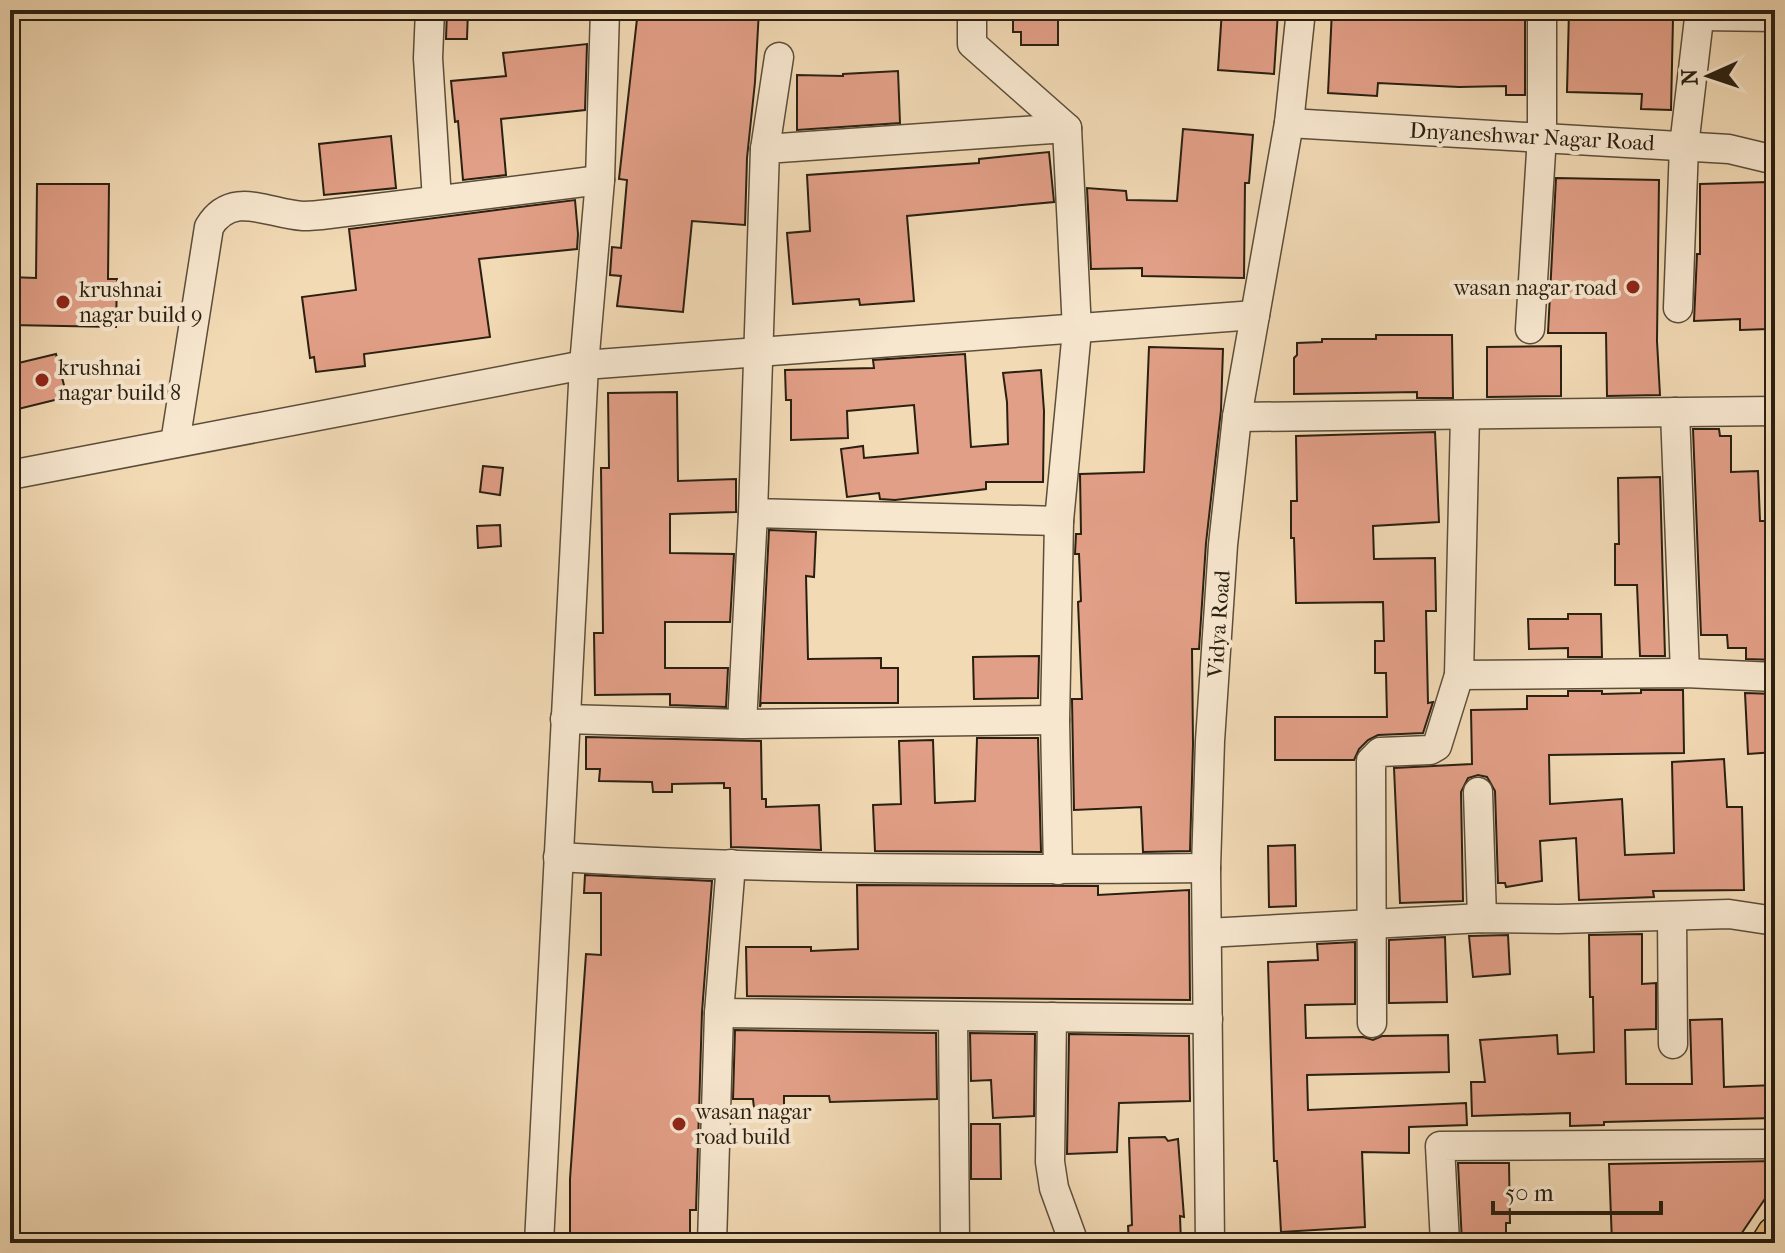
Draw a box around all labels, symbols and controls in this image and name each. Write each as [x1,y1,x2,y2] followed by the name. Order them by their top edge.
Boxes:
[1669,36,1749,116] north arrow
[1677,68,1703,86] text: N
[1409,118,1656,156] street label: Dnyaneshwar Nagar Road
[1452,275,1618,301] place label: wasan nagar road
[79,277,202,328] place label: krushnai nagar build 9
[1624,278,1642,296] marker: wasan nagar road
[54,293,72,311] marker: krushnai nagar build 9
[58,355,181,406] place label: krushnai nagar build 8
[33,371,51,389] marker: krushnai nagar build 8
[1202,568,1236,680] street label: Vidya Road
[694,1099,812,1150] place label: wasan nagar road build
[670,1115,688,1133] marker: wasan nagar road build
[1493,1165,1661,1215] scale bar
[1505,1179,1554,1207] text: 50 m

